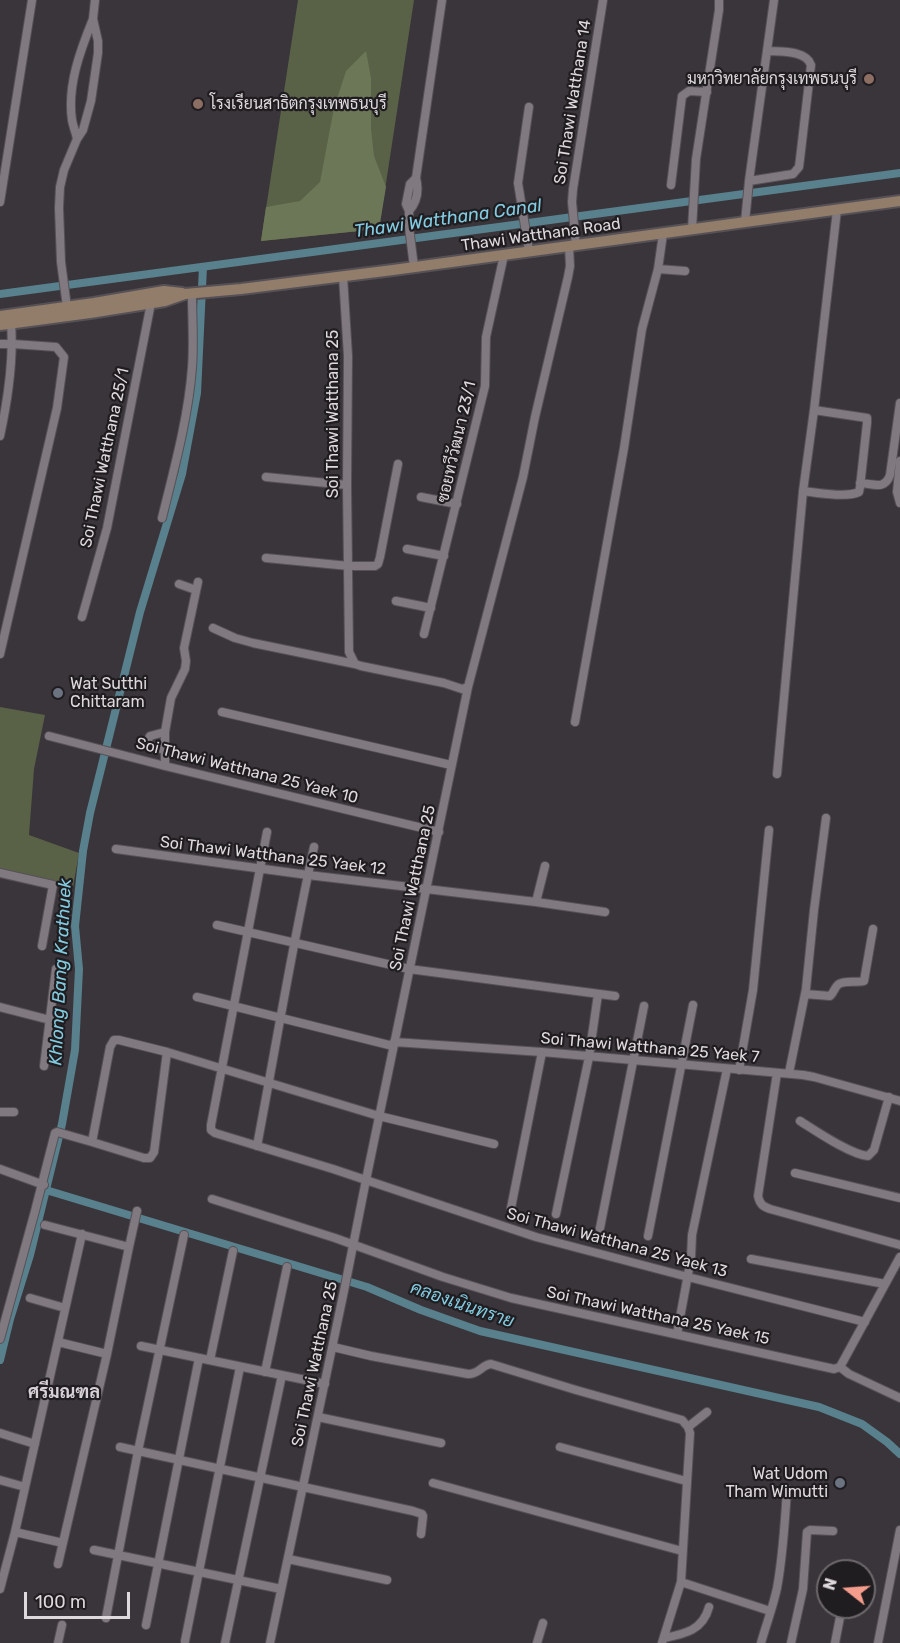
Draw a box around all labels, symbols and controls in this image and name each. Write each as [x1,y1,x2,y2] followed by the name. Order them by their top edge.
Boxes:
[550,18,596,186] street label: Soi Thawi Watthana 14
[687,69,857,89] place label: มหาวิทยาลัยกรุงเทพธนบุรี
[862,72,876,86] marker: มหาวิทยาลัยกรุงเทพธนบุรี
[210,94,387,114] place label: โรงเรียนสาธิตกรุงเทพธนบุรี
[191,97,205,111] marker: โรงเรียนสาธิตกรุงเทพธนบุรี
[353,195,543,243] water label: Thawi Watthana Canal
[460,214,622,256] street label: Thawi Watthana Road
[323,330,343,498] street label: Soi Thawi Watthana 25
[77,366,133,550] street label: Soi Thawi Watthana 25/1
[434,379,480,505] street label: ซอยทวีวัฒนา 23/1
[70,674,147,712] place label: Wat Sutthi Chittaram
[51,686,65,700] marker: Wat Sutthi Chittaram
[134,734,360,808] street label: Soi Thawi Watthana 25 Yaek 10
[386,804,440,972] street label: Soi Thawi Watthana 25
[159,833,387,879] street label: Soi Thawi Watthana 25 Yaek 12
[45,878,77,1066] water label: Khlong Bang Krathuek
[540,1029,760,1067] street label: Soi Thawi Watthana 25 Yaek 7
[504,1204,730,1282] street label: Soi Thawi Watthana 25 Yaek 13
[407,1277,517,1333] water label: คลองเนินทราย
[288,1280,342,1448] street label: Soi Thawi Watthana 25
[545,1283,771,1349] street label: Soi Thawi Watthana 25 Yaek 15
[28,1382,100,1404] district label: ศรีมณฑล
[725,1464,828,1502] place label: Wat Udom Tham Wimutti
[833,1476,847,1490] marker: Wat Udom Tham Wimutti
[816,1559,876,1619] north arrow
[819,1576,841,1592] text: N
[27,1580,134,1618] scale bar
[35,1591,86,1613] text: 100 m

